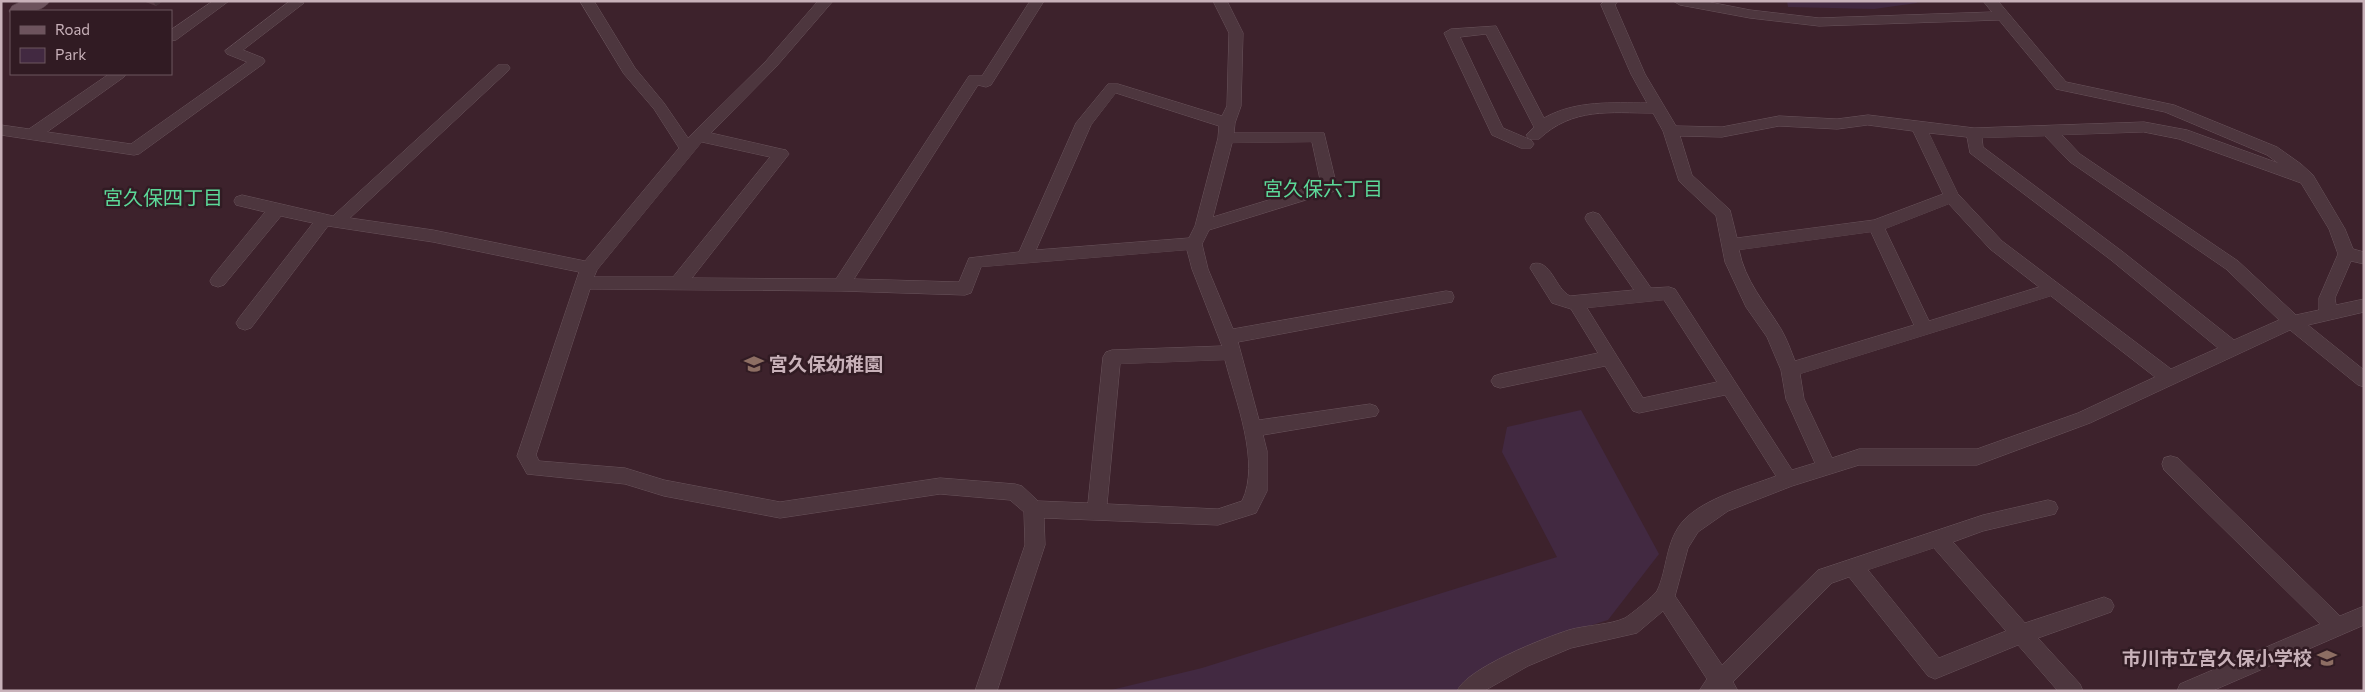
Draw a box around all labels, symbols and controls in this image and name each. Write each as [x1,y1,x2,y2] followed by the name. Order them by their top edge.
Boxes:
[10,10,172,75] legend
[55,20,90,38] text: Road
[55,45,86,63] text: Park
[1263,176,1383,200] district label: 宮久保六丁目
[103,185,223,209] district label: 宮久保四丁目
[769,352,883,375] place label: 宮久保幼稚園
[743,353,765,375] school or university icon: 宮久保幼稚園
[2122,646,2312,669] place label: 市川市立宮久保小学校
[2316,647,2338,669] school or university icon: 市川市立宮久保小学校

